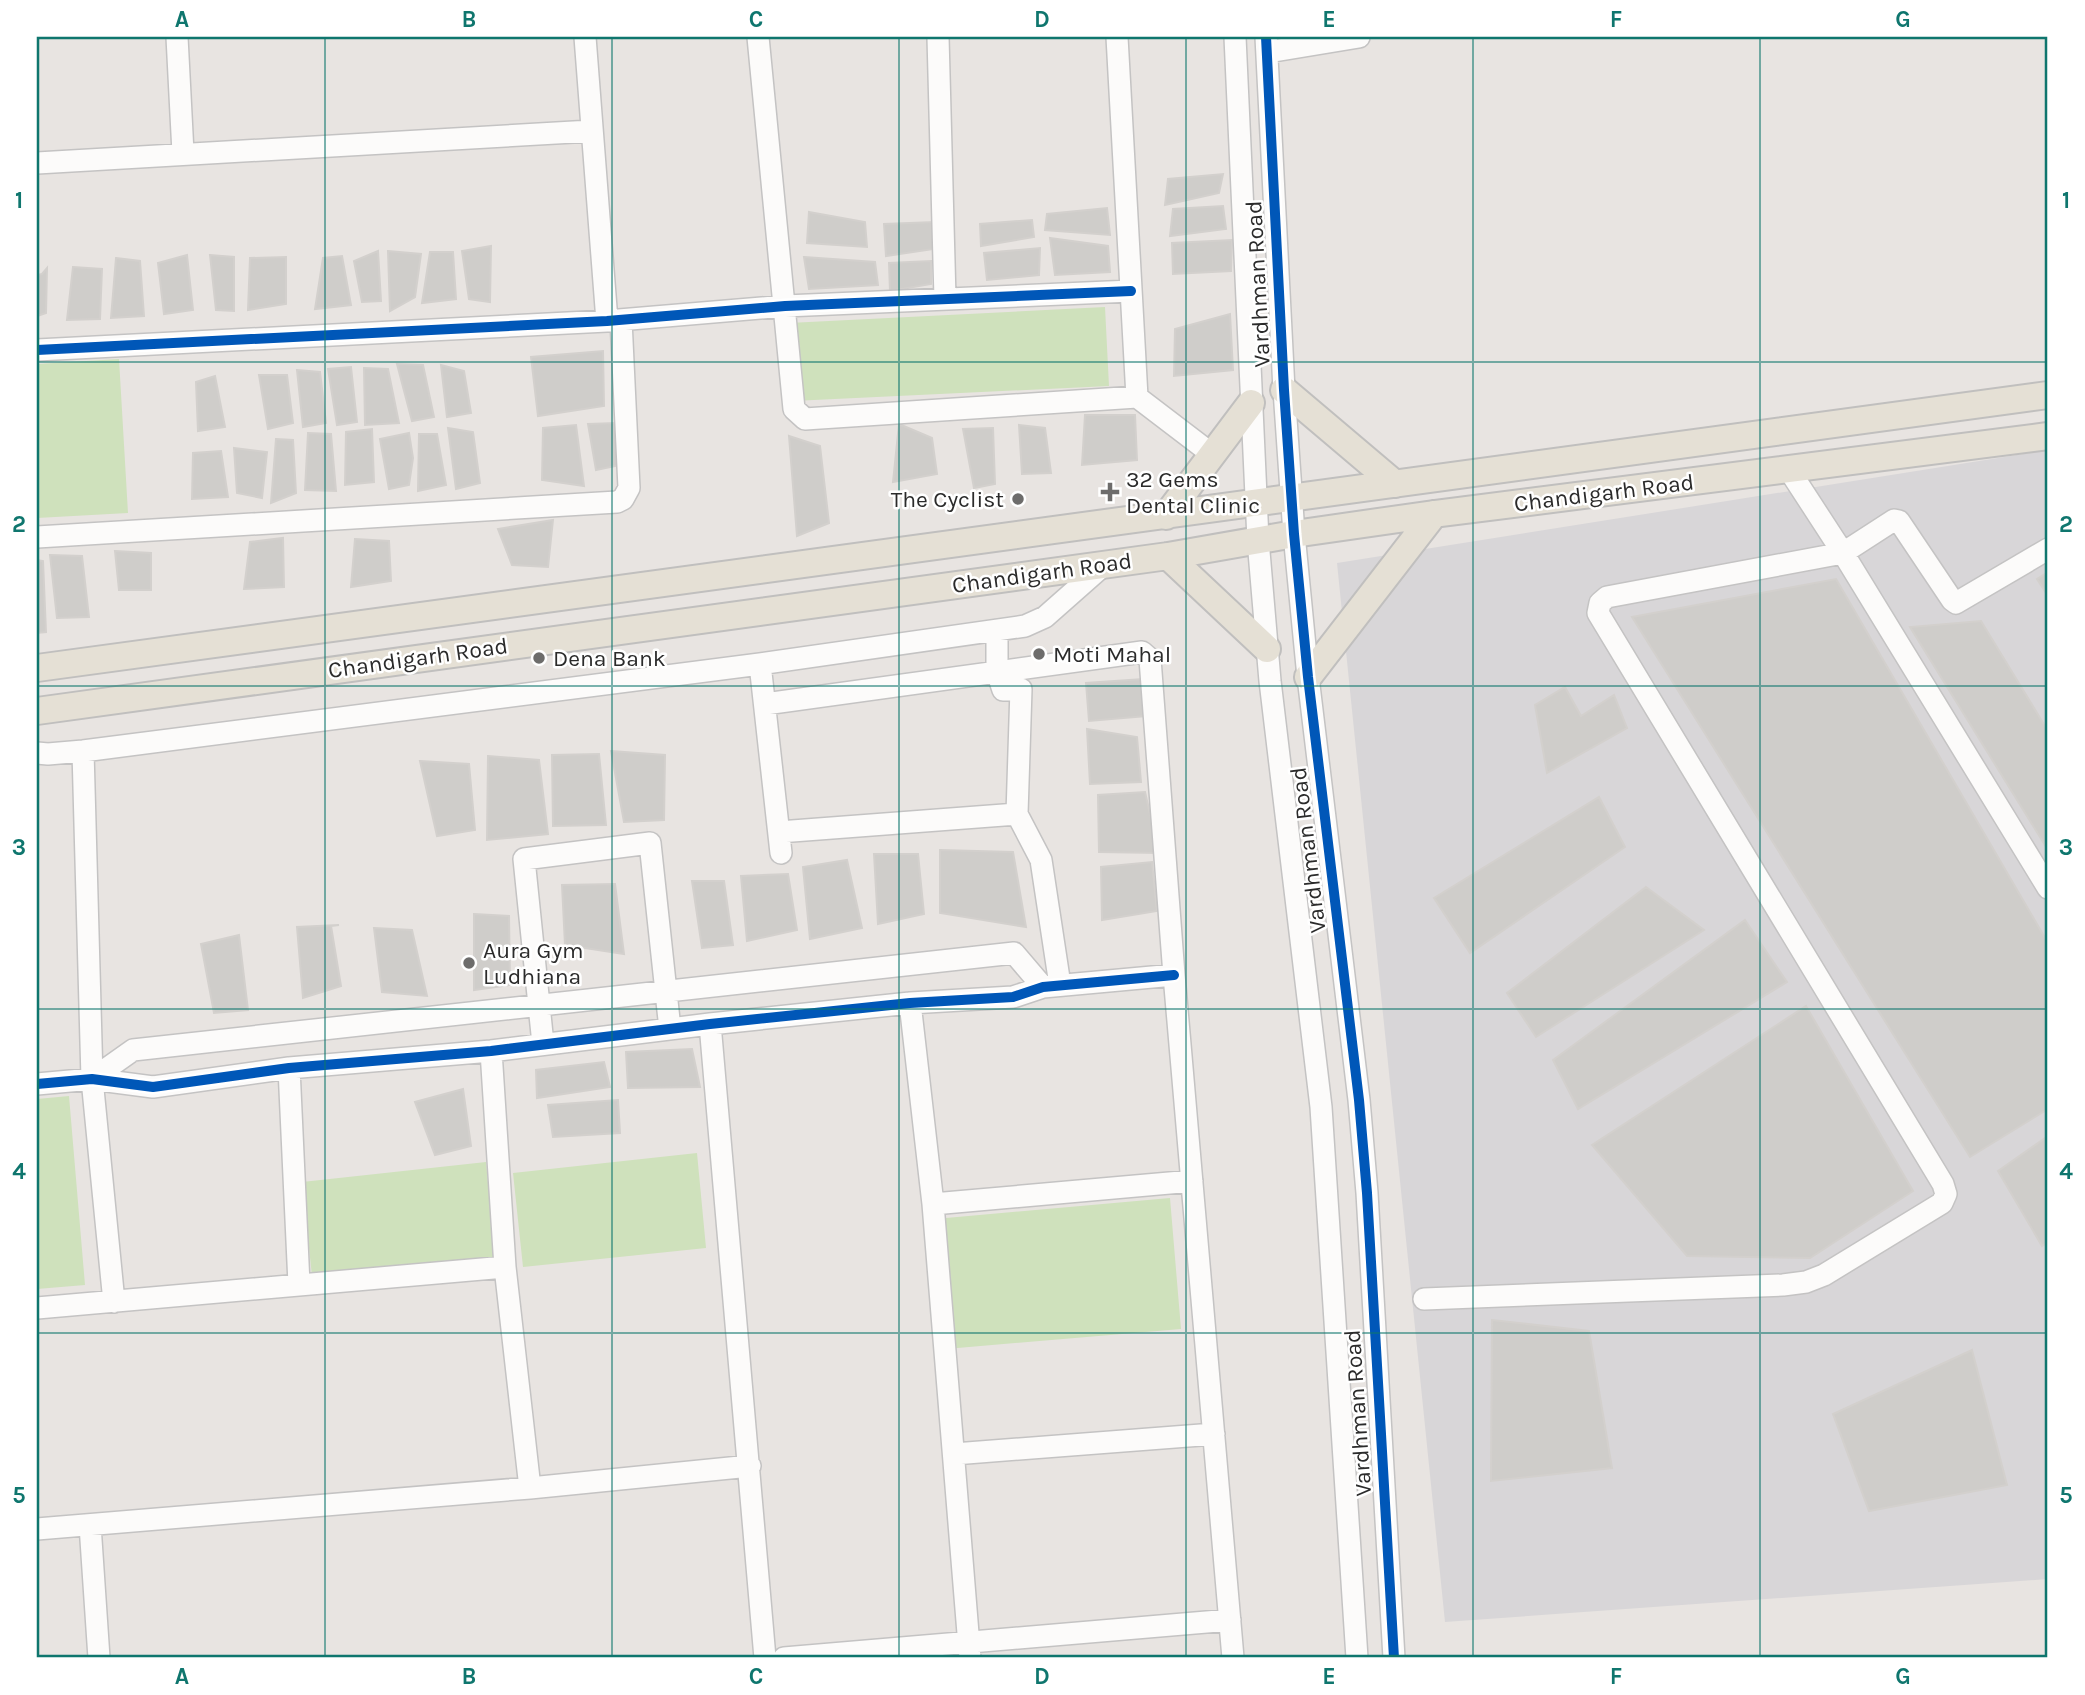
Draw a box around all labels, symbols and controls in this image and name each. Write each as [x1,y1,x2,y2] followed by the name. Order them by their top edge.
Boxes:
[175,6,189,33] text: A
[462,6,476,33] text: B
[749,6,763,33] text: C
[1034,6,1050,33] text: D
[1322,6,1336,33] text: E
[1610,6,1622,33] text: F
[1895,6,1911,33] text: G
[15,187,23,214] text: 1
[2062,187,2070,214] text: 1
[1240,200,1276,368] street label: Vardhman Road
[1126,466,1260,519] place label: 32 Gems Dental Clinic
[1512,469,1696,517] street label: Chandigarh Road
[1100,482,1120,502] marker: 32 Gems Dental Clinic
[891,486,1004,513] place label: The Cyclist
[1010,491,1026,507] marker: The Cyclist
[12,511,26,538] text: 2
[2059,511,2073,538] text: 2
[950,547,1134,599] street label: Chandigarh Road
[326,632,510,684] street label: Chandigarh Road
[1053,641,1171,668] place label: Moti Mahal
[553,645,666,672] place label: Dena Bank
[1031,646,1047,662] marker: Moti Mahal
[531,650,547,666] marker: Dena Bank
[1284,765,1332,935] street label: Vardhman Road
[12,834,26,861] text: 3
[2059,834,2073,861] text: 3
[483,937,584,990] place label: Aura Gym Ludhiana
[461,955,477,971] marker: Aura Gym Ludhiana
[12,1158,26,1185] text: 4
[2059,1158,2073,1185] text: 4
[1339,1329,1377,1497] street label: Vardhman Road
[12,1482,26,1509] text: 5
[2059,1482,2073,1509] text: 5
[175,1663,189,1690] text: A
[462,1663,476,1690] text: B
[749,1663,763,1690] text: C
[1034,1663,1050,1690] text: D
[1322,1663,1336,1690] text: E
[1610,1663,1622,1690] text: F
[1895,1663,1911,1690] text: G

